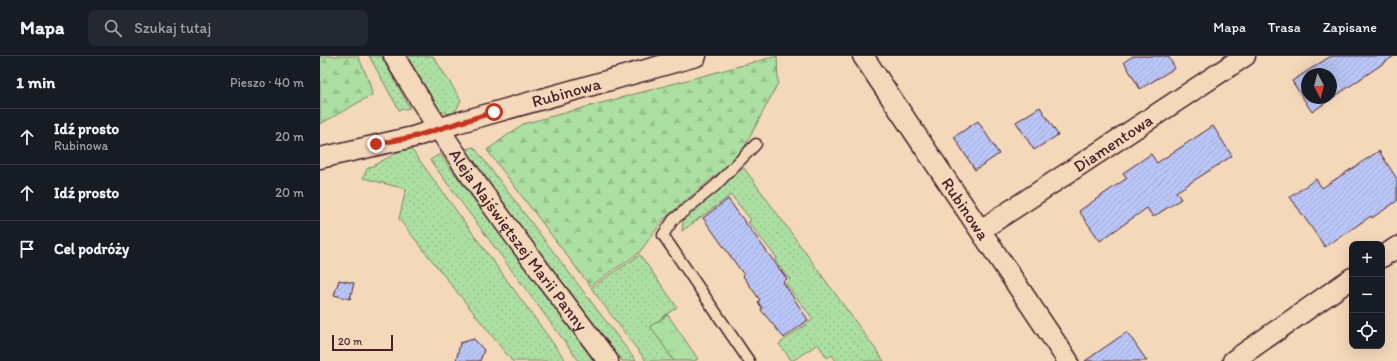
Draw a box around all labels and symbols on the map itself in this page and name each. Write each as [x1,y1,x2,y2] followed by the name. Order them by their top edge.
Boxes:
[1301,68,1337,104] north arrow
[529,73,603,111] street label: Rubinowa
[485,103,503,121] route start
[1070,110,1156,176] street label: Diamentowa
[367,135,385,153] route end
[445,145,592,335] street label: Aleja Najświętszej Marii Panny
[938,174,994,244] street label: Rubinowa
[332,333,393,352] scale bar

